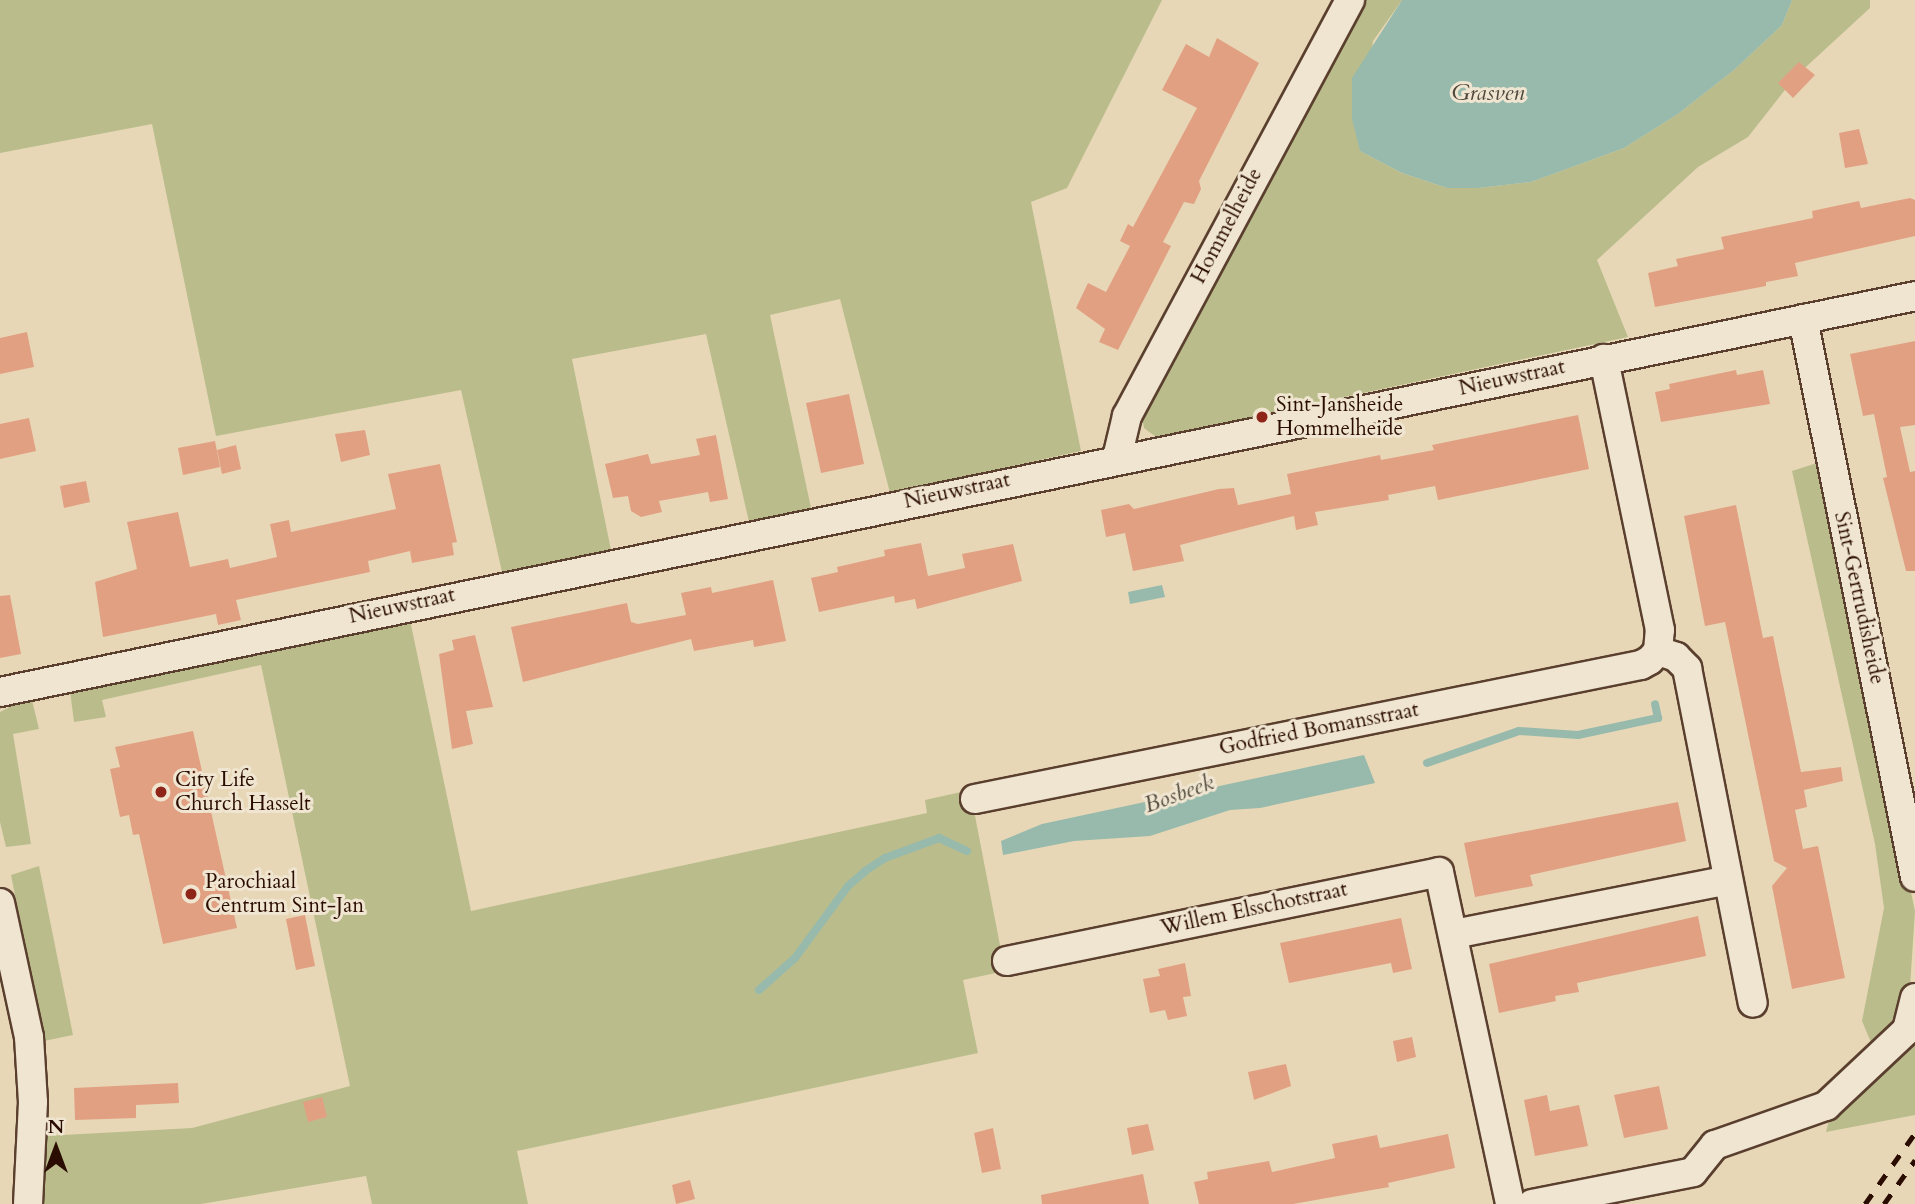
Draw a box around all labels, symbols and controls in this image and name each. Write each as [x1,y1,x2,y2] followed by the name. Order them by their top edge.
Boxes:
[1451,79,1525,107] water label: Grasven
[1186,164,1268,288] street label: Hommelheide
[1457,354,1567,402] street label: Nieuwstraat
[1276,392,1403,442] place label: Sint-Jansheide Hommelheide
[1254,409,1270,425] marker: Sint-Jansheide Hommelheide
[902,467,1012,515] street label: Nieuwstraat
[1828,509,1890,687] street label: Sint-Gertrudisheide
[347,582,457,630] street label: Nieuwstraat
[1217,697,1421,761] street label: Godfried Bomansstraat
[175,767,311,817] place label: City Life Church Hasselt
[1140,769,1218,819] water label: Bosbeek
[153,784,169,800] marker: City Life Church Hasselt
[205,869,364,919] place label: Parochiaal Centrum Sint-Jan
[1158,877,1350,941] street label: Willem Elsschotstraat
[183,886,199,902] marker: Parochiaal Centrum Sint-Jan
[21,1113,91,1183] north arrow
[48,1114,64,1140] text: N

